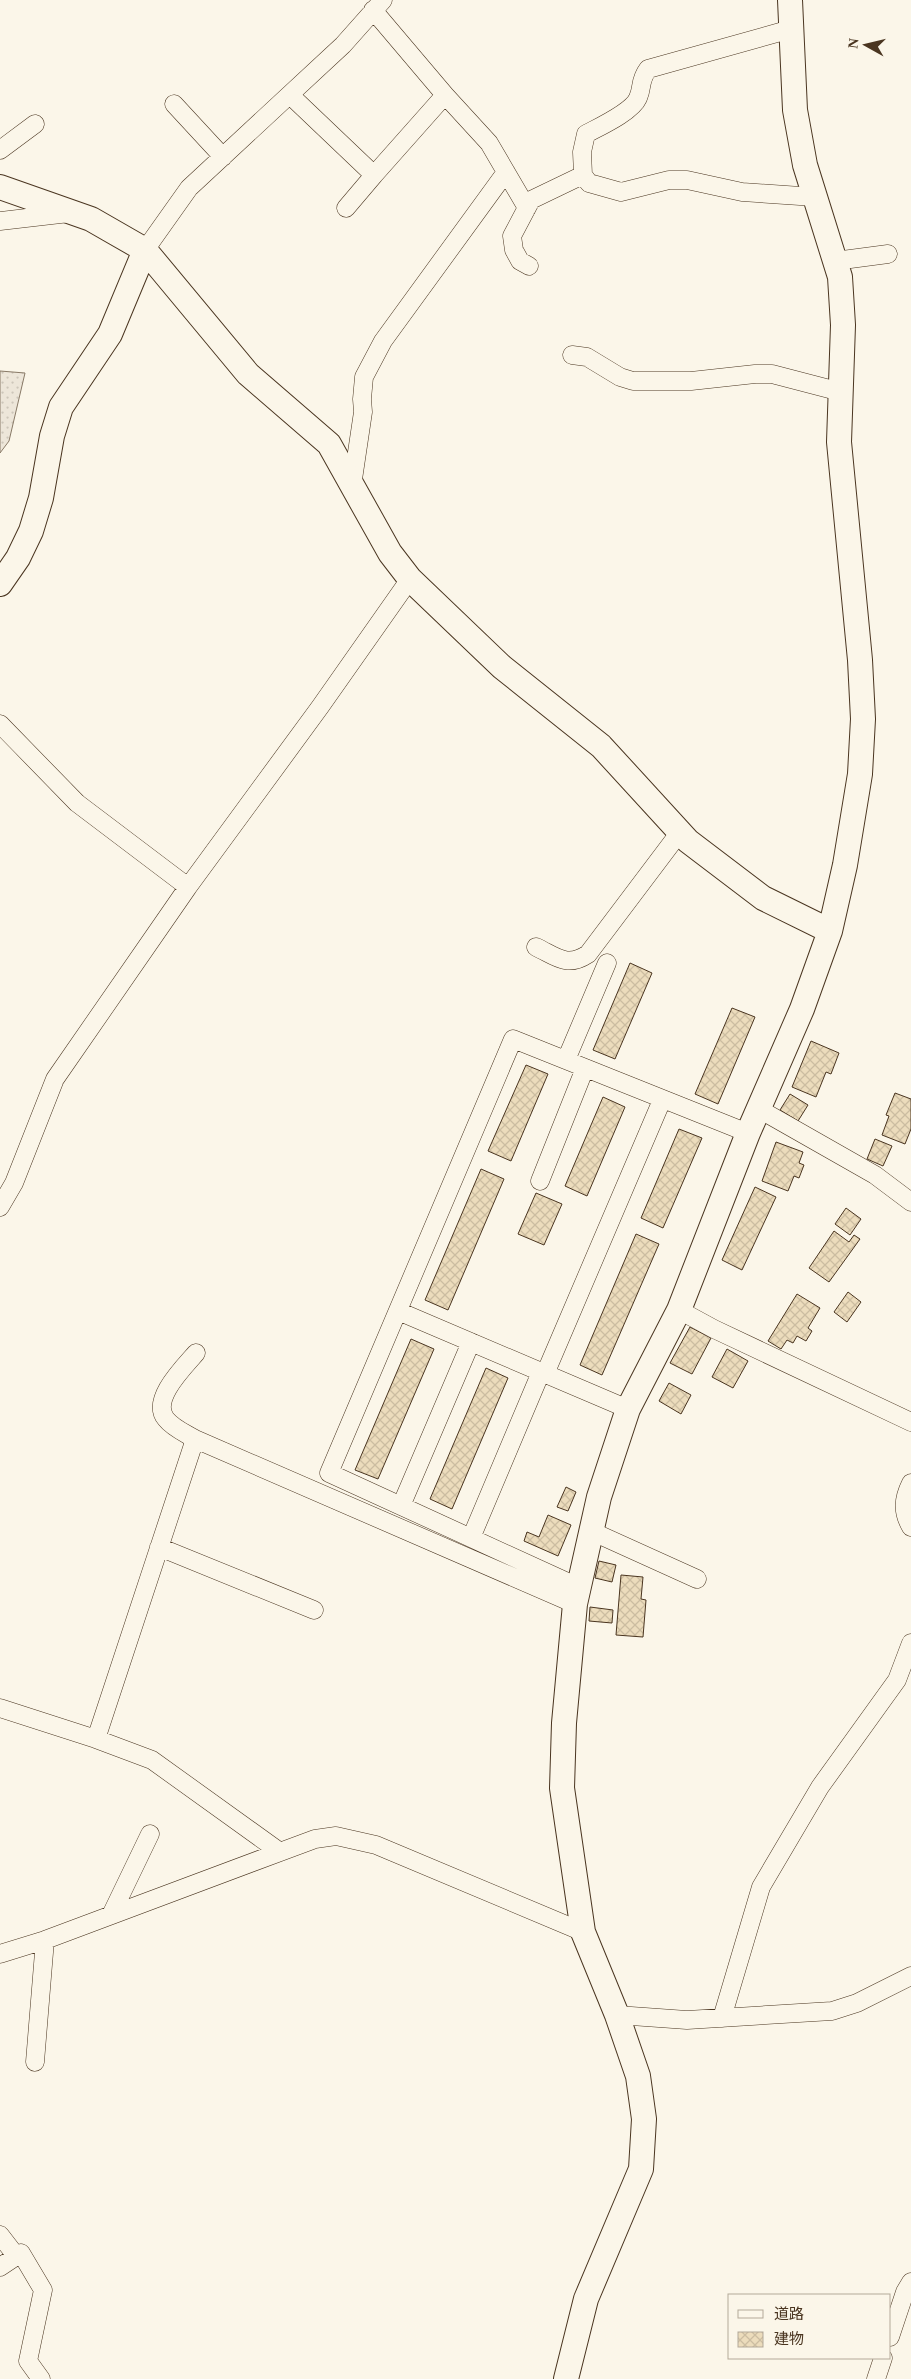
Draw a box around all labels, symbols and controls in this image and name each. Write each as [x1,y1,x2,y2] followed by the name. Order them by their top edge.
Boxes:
[841,20,891,70] north arrow
[845,37,862,49] text: N
[728,2294,891,2359] legend
[774,2306,804,2322] text: 道路
[774,2331,804,2347] text: 建物

